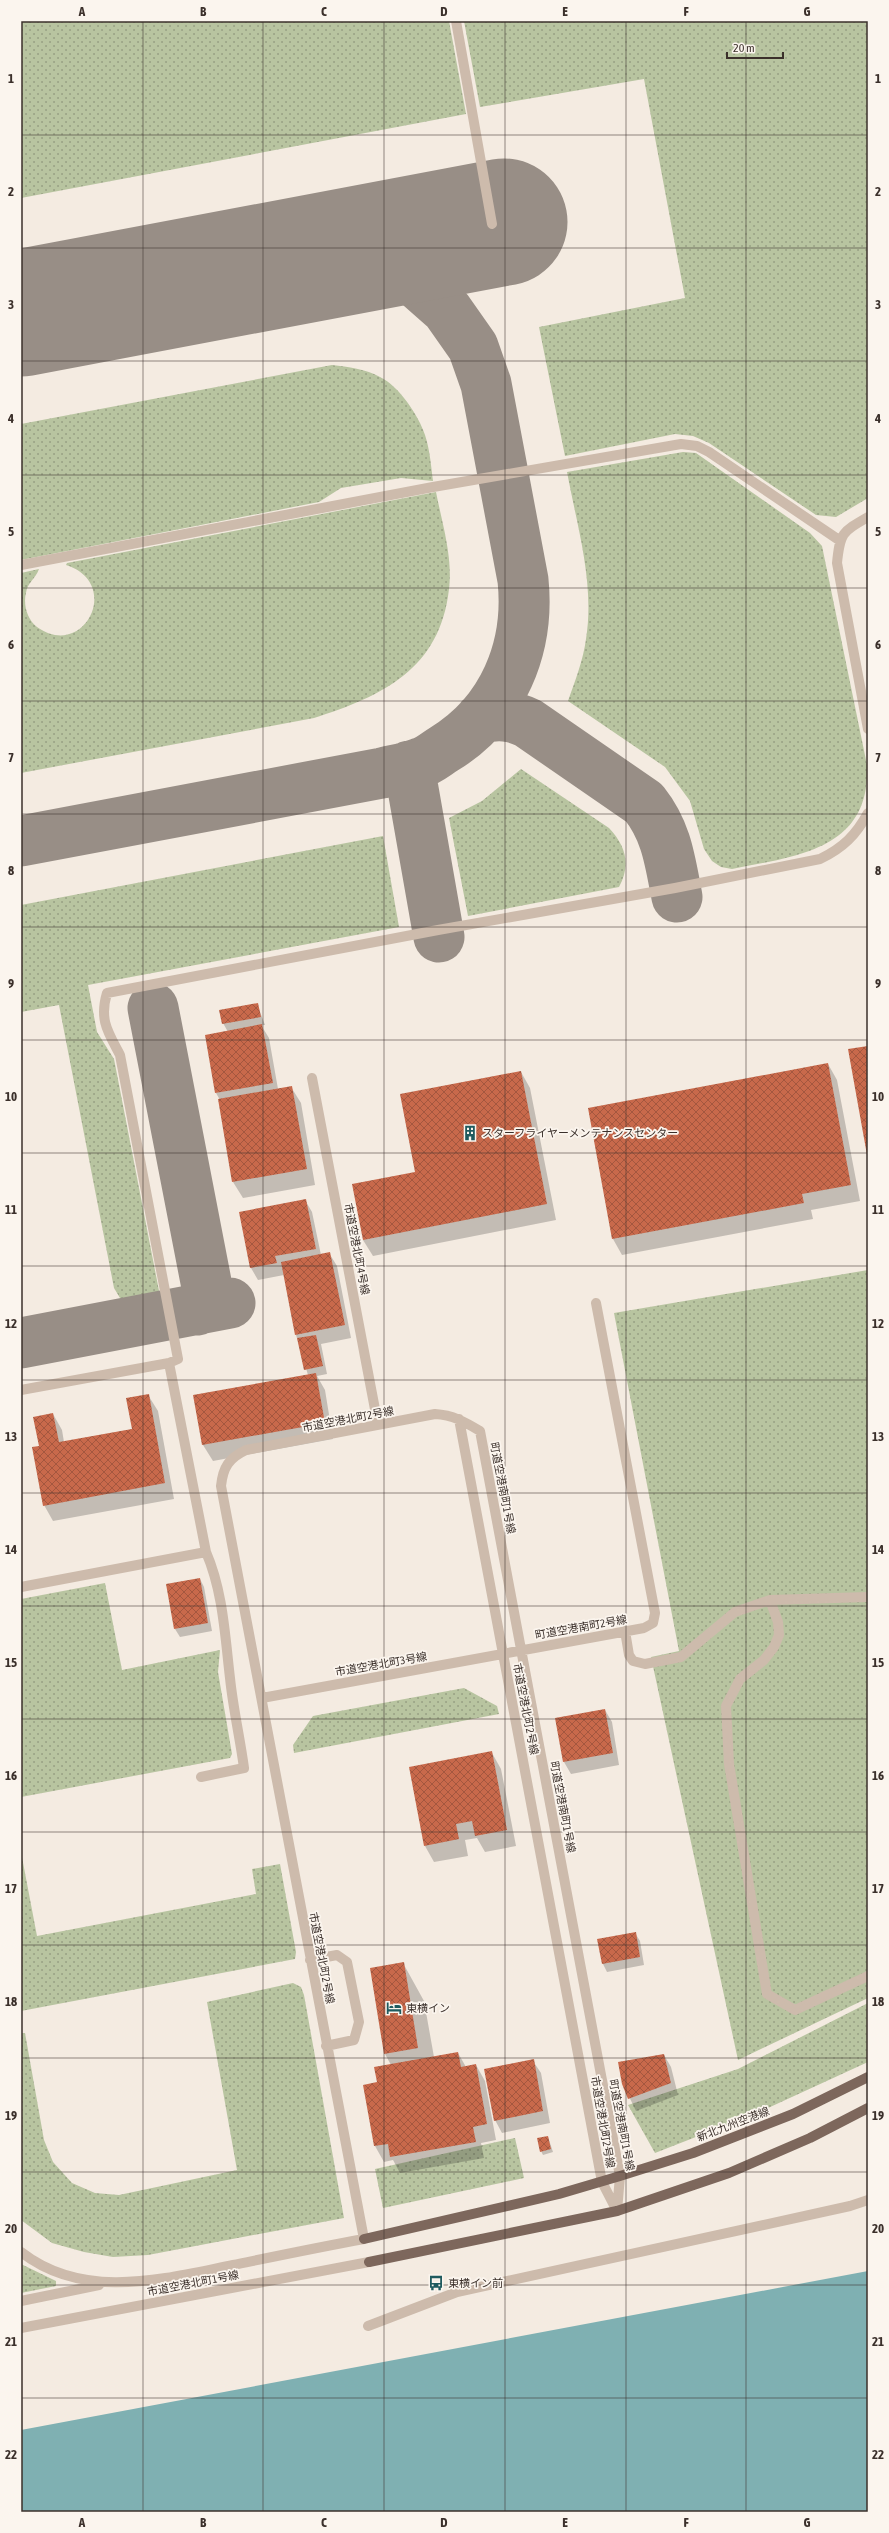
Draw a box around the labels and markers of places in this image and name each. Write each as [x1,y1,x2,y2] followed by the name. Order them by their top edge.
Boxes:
[461,1124,479,1142] building icon: スターフライヤーメンテナンスセンター
[482,1127,678,1139] place label: スターフライヤーメンテナンスセンター
[385,1999,403,2017] hotel icon: 東横イン
[406,2002,450,2014] place label: 東横イン
[427,2274,445,2292] bus stop icon: 東横イン前
[448,2277,503,2289] place label: 東横イン前

